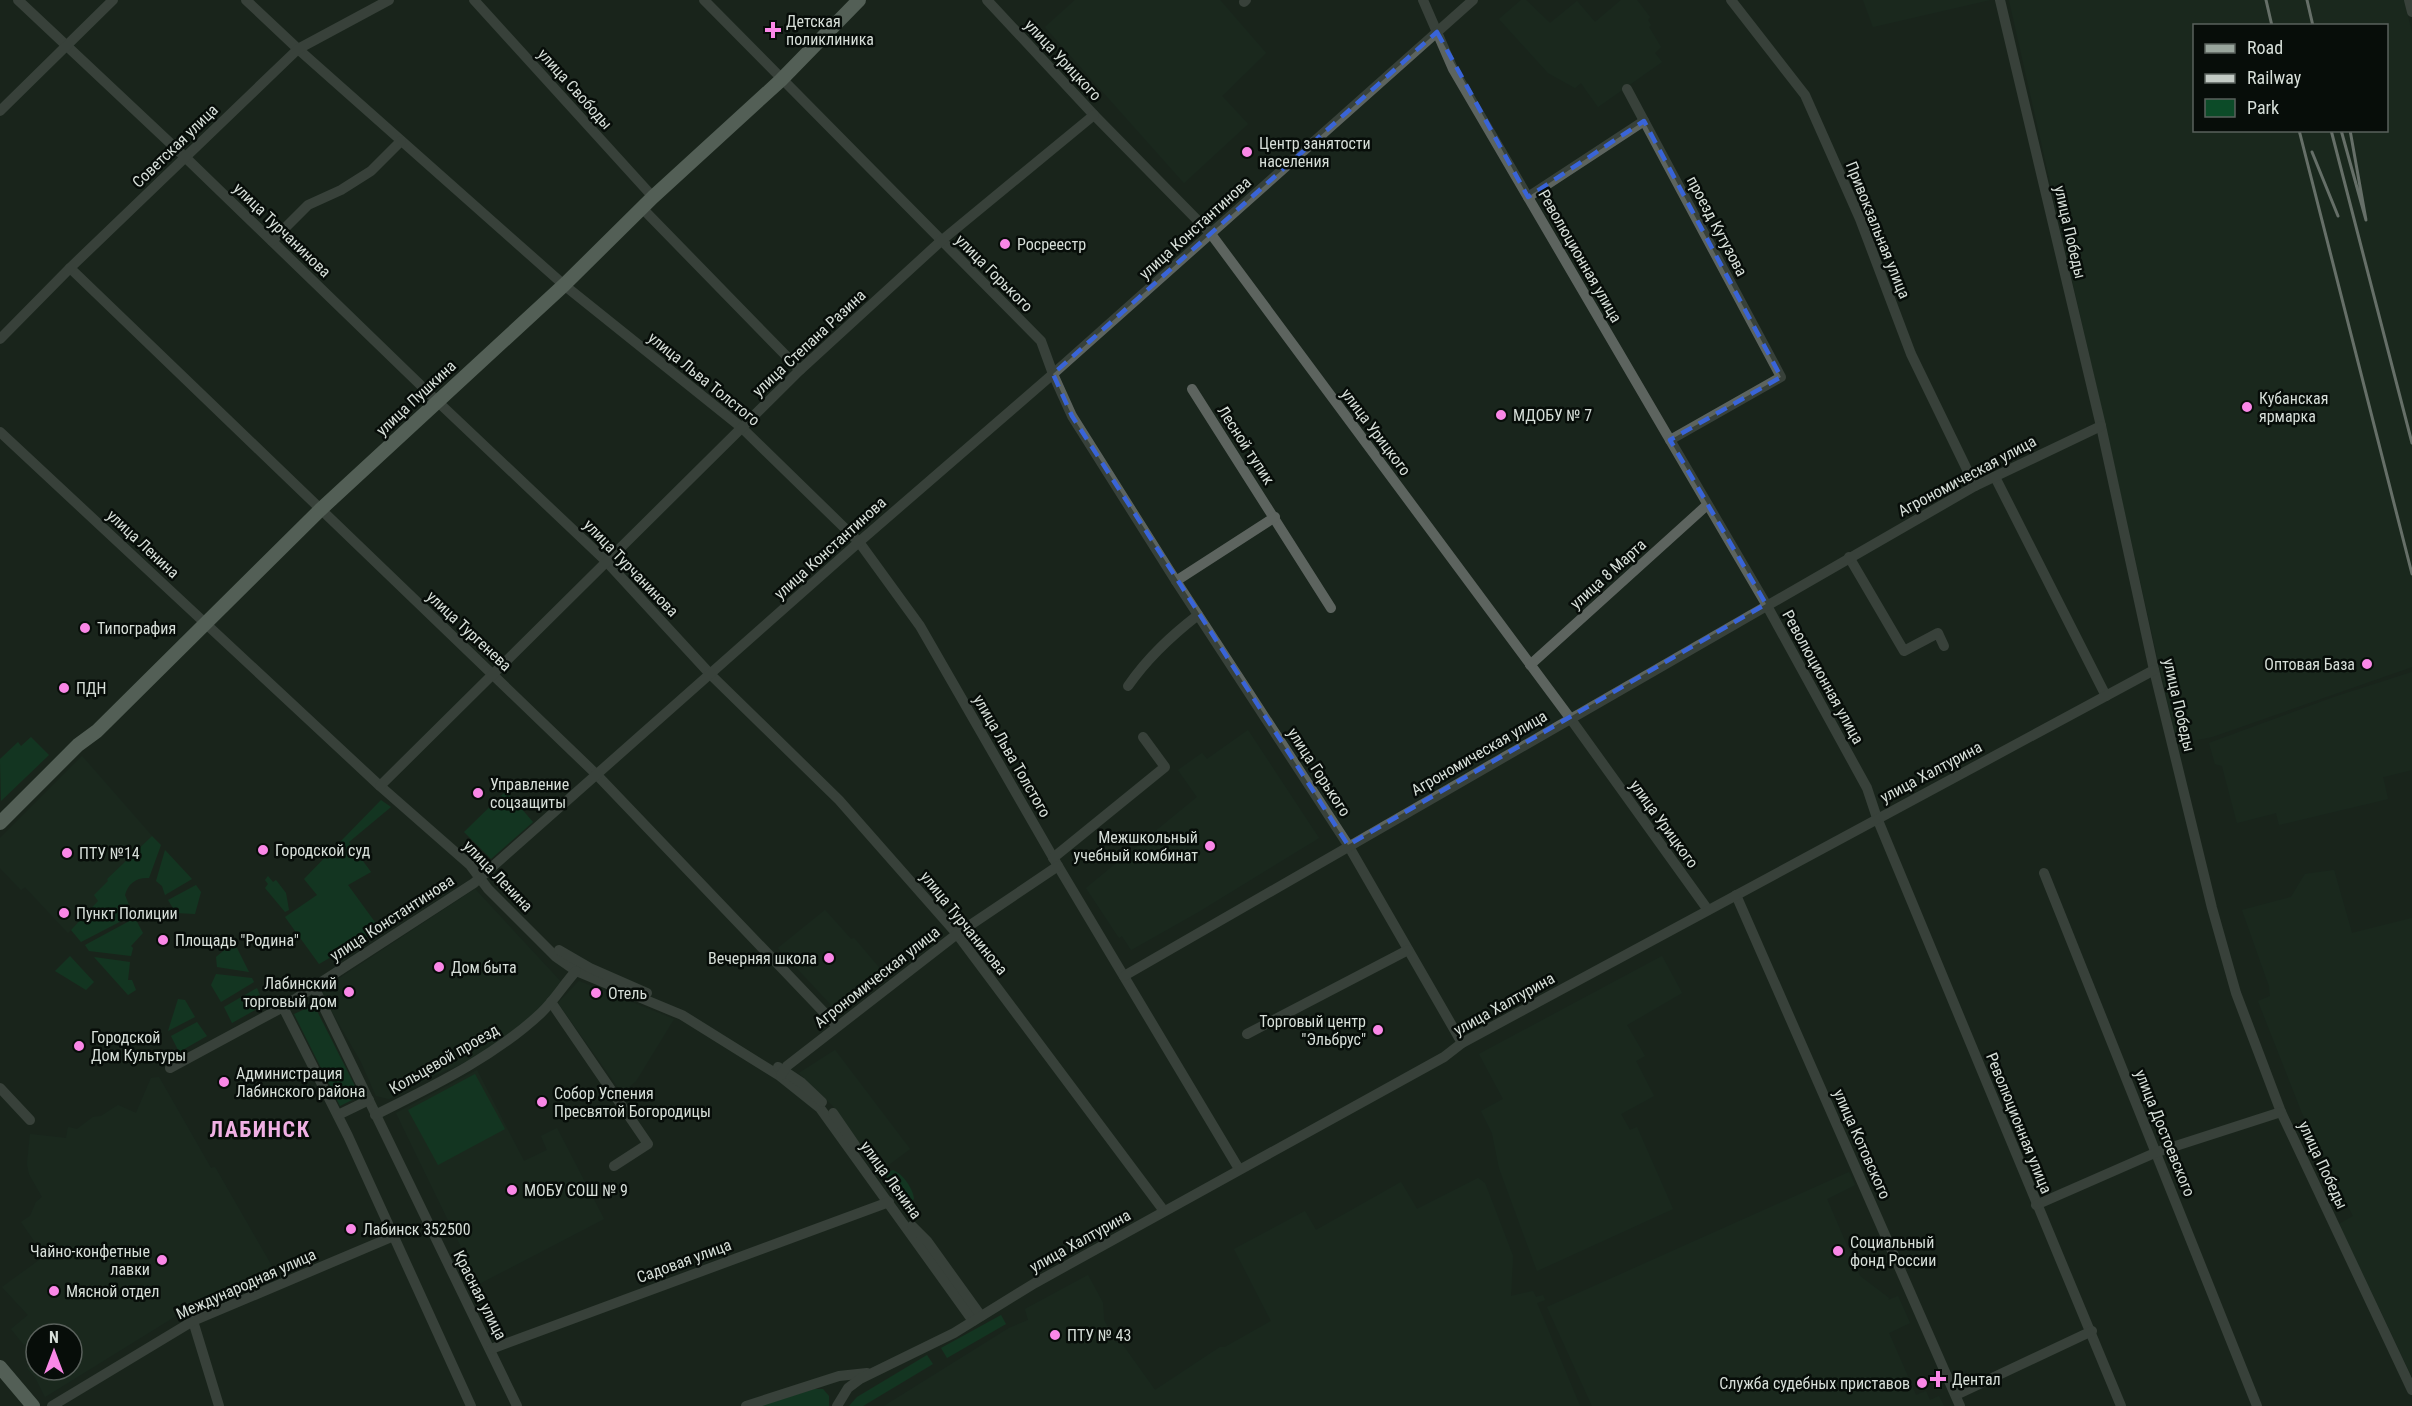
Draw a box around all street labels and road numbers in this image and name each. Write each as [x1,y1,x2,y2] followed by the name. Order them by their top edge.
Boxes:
[1021,15,1105,105] street label: улица Урицкого
[534,45,616,133] street label: улица Свободы
[128,100,222,192] street label: Советская улица
[1842,159,1914,301] street label: Привокзальная улица
[1135,173,1255,283] street label: улица Константинова
[1683,173,1751,279] street label: проезд Кутузова
[229,179,335,281] street label: улица Турчанинова
[2050,184,2090,280] street label: улица Победы
[1534,186,1626,326] street label: Революционная улица
[951,230,1037,316] street label: улица Горького
[748,286,870,400] street label: улица Степана Разина
[644,328,764,430] street label: улица Льва Толстого
[372,356,460,440] street label: улица Пушкина
[1337,385,1415,479] street label: улица Урицкого
[1213,402,1279,488] street label: Лесной тупик
[1895,432,2039,520] street label: Агрономическая улица
[770,493,890,603] street label: улица Константинова
[103,506,183,582] street label: улица Ленина
[580,515,682,621] street label: улица Турчанинова
[1566,535,1650,613] street label: улица 8 Марта
[423,587,515,675] street label: улица Тургенева
[1778,607,1868,747] street label: Революционная улица
[2159,657,2199,753] street label: улица Победы
[969,691,1055,821] street label: улица Льва Толстого
[1408,706,1550,800] street label: Агрономическая улица
[1283,724,1355,820] street label: улица Горького
[1877,737,1985,807] street label: улица Халтурина
[1626,776,1702,872] street label: улица Урицкого
[459,836,537,916] street label: улица Ленина
[916,867,1012,979] street label: улица Турчанинова
[326,871,458,965] street label: улица Константинова
[811,922,943,1032] street label: Агрономическая улица
[1450,968,1558,1040] street label: улица Халтурина
[386,1020,503,1098] street label: Кольцевой проезд
[1982,1050,2056,1196] street label: Революционная улица
[2131,1067,2199,1199] street label: улица Достоевского
[1829,1086,1895,1202] street label: улица Котовского
[2294,1118,2352,1212] street label: улица Победы
[856,1137,926,1223] street label: улица Ленина
[1026,1205,1134,1277] street label: улица Халтурина
[634,1235,734,1287] street label: Садовая улица
[173,1245,319,1323] street label: Международная улица
[449,1247,511,1343] street label: Красная улица

